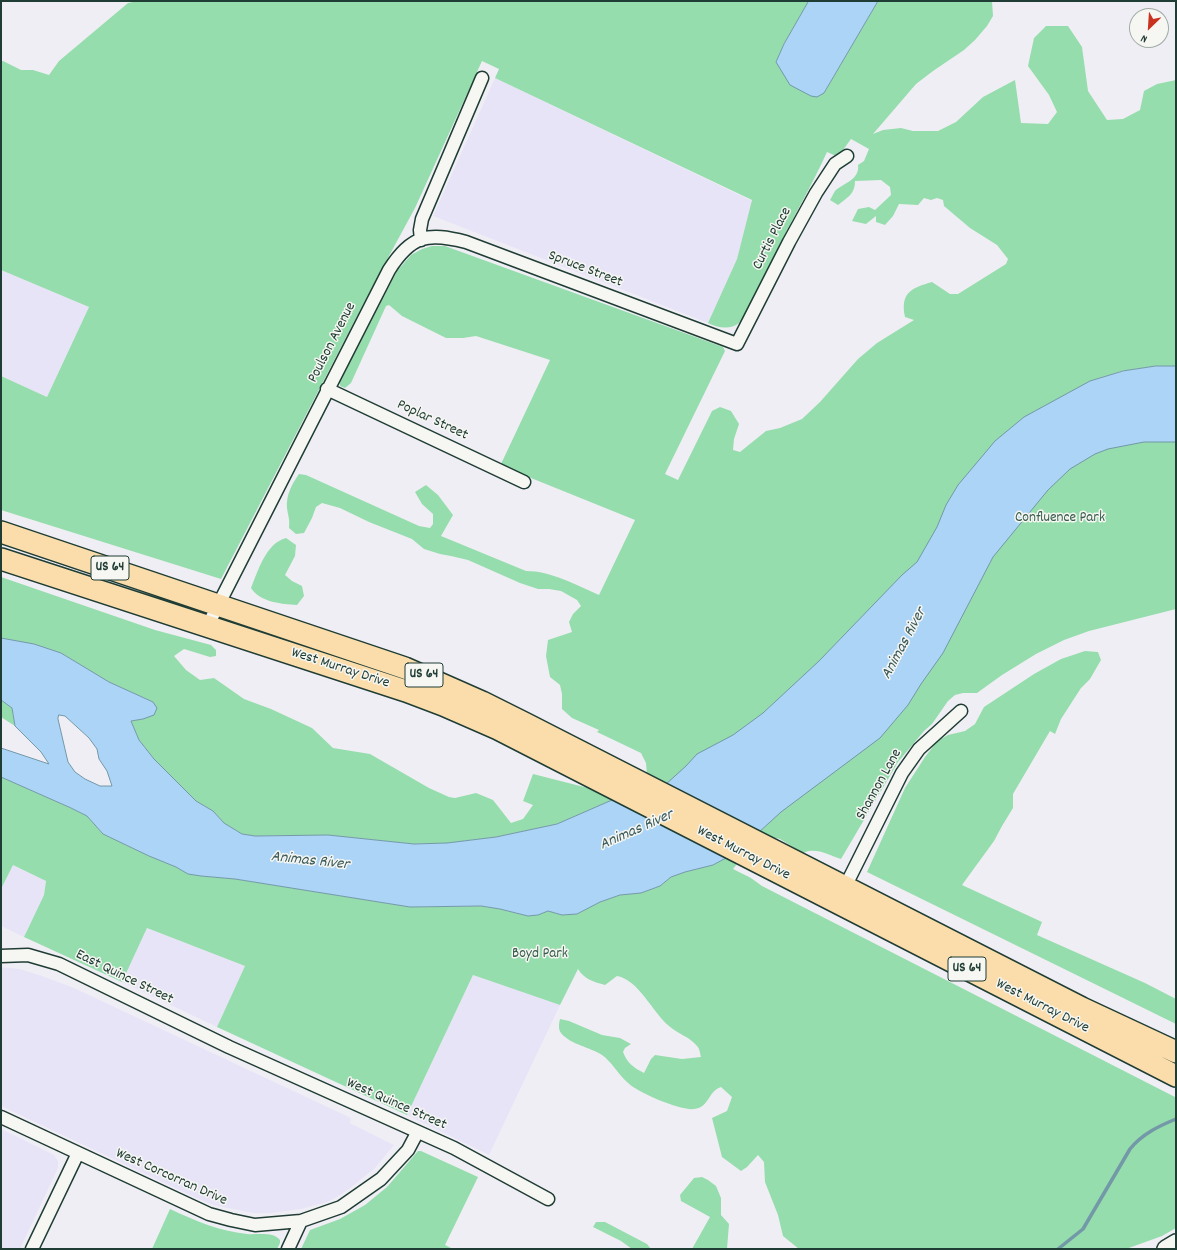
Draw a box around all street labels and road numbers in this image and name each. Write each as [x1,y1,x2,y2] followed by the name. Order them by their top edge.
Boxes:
[750,205,796,273] street label: Curtis Place
[545,248,625,292] street label: Spruce Street
[305,300,361,386] street label: Poulson Avenue
[394,397,470,445] street label: Poplar Street
[91,556,129,580] road number: US 64
[289,645,391,693] street label: West Murray Drive
[405,663,443,687] road number: US 64
[853,746,907,824] street label: Shannon Lane
[693,823,793,885] street label: West Murray Drive
[72,947,176,1009] street label: East Quince Street
[948,957,986,981] road number: US 64
[992,976,1092,1038] street label: West Murray Drive
[343,1075,449,1135] street label: West Quince Street
[112,1145,230,1211] street label: West Corcorran Drive

